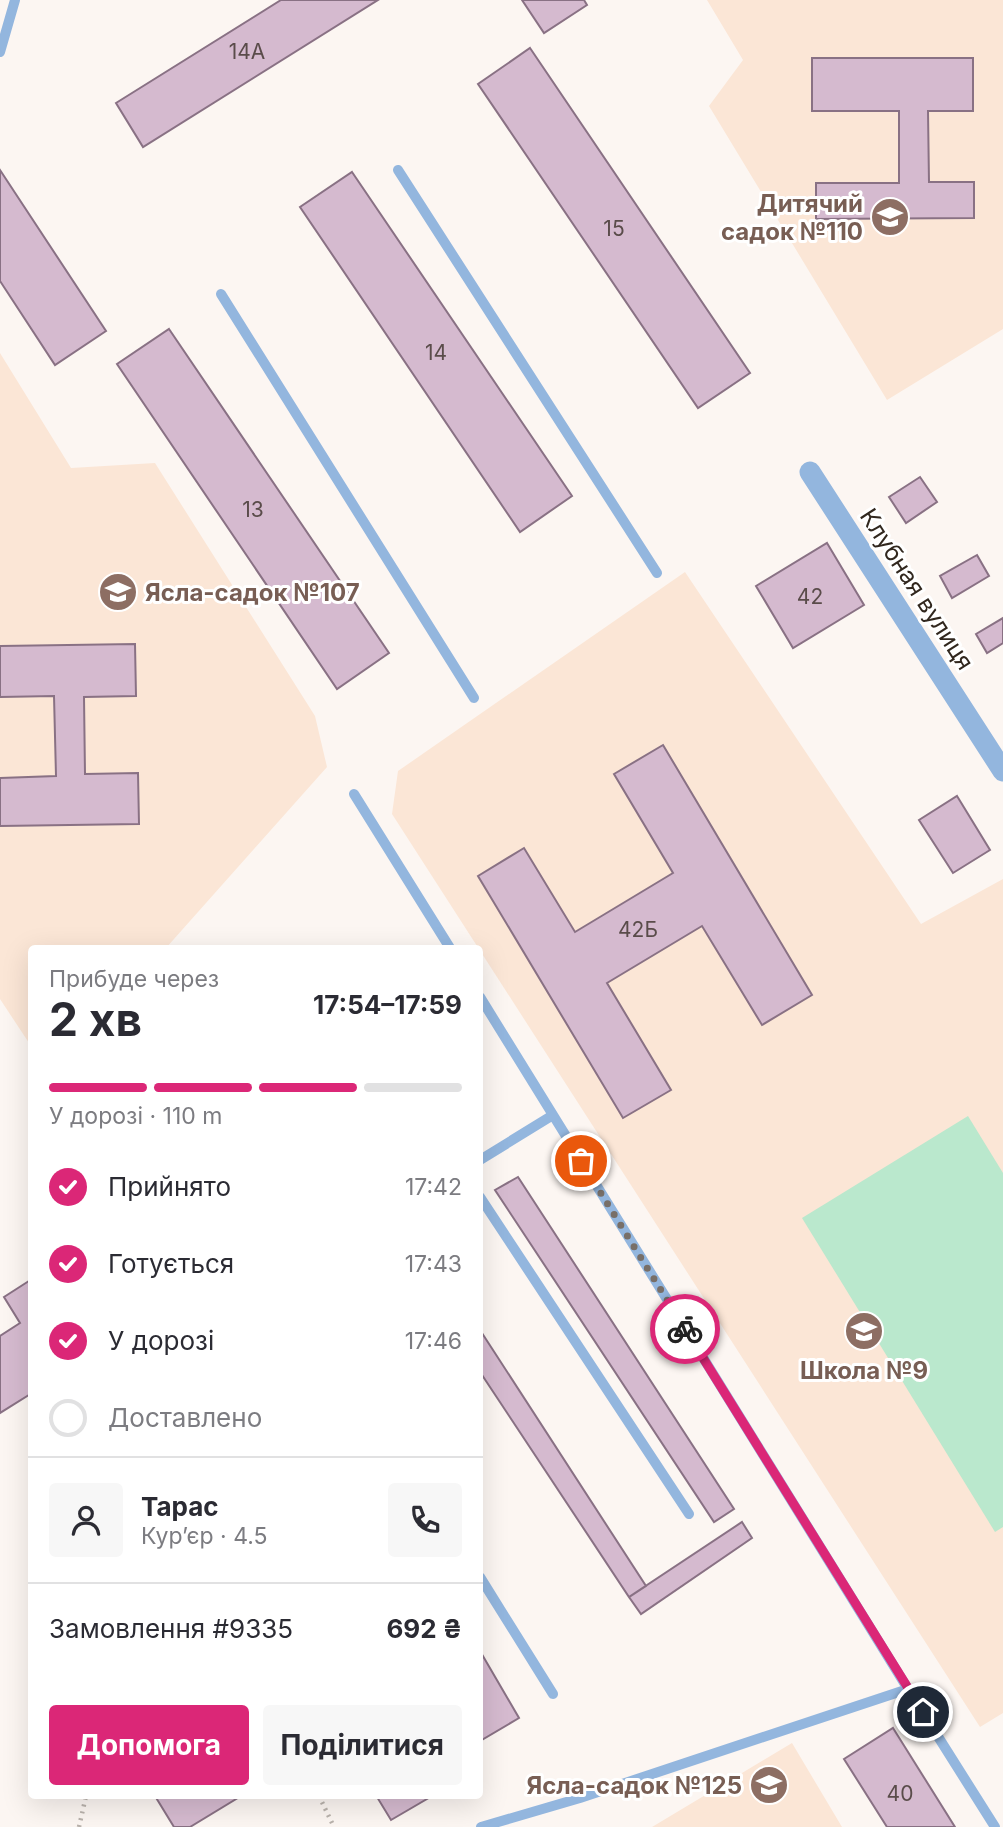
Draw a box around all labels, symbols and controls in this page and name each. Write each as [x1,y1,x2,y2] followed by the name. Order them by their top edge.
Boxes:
[229,39,265,64] house number: 14А
[721,189,863,246] place label: Дитячий садок №110
[869,196,911,238] school or university icon: Дитячий садок №110
[603,216,625,241] house number: 15
[425,340,447,365] house number: 14
[242,497,264,522] house number: 13
[854,503,980,675] street label: Клубная вулиця
[97,571,139,613] school or university icon: Ясла-садок №107
[145,578,360,607] place label: Ясла-садок №107
[797,584,823,609] house number: 42
[618,917,658,942] house number: 42Б
[49,965,219,993] text: Прибуде через
[313,989,462,1020] text: 17:54–17:59
[49,991,142,1047] text: 2 хв
[49,1102,222,1130] text: У дорозі · 110 m
[551,1131,611,1191] pin
[562,1142,600,1180] icon: bag
[49,1168,87,1206] icon: check
[108,1171,231,1202] text: Прийнято
[405,1173,462,1201] text: 17:42
[49,1245,87,1283] icon: check
[108,1248,234,1279] text: Готується
[405,1250,462,1278] text: 17:43
[650,1294,720,1364] courier
[666,1310,704,1348] icon: bike
[843,1310,885,1352] school or university icon: Школа №9
[49,1322,87,1360] icon: check
[108,1325,214,1356] text: У дорозі
[405,1327,462,1355] text: 17:46
[800,1356,928,1385] place label: Школа №9
[108,1402,262,1433] text: Доставлено
[49,1483,123,1557] button: person
[388,1483,462,1557] button: phone
[141,1491,219,1522] text: Тарас
[141,1522,268,1550] text: Кур’єр · 4.5
[49,1613,293,1644] text: Замовлення #9335
[386,1613,462,1644] text: 692 ₴
[893,1682,953,1742] pin
[904,1693,942,1731] icon: home
[49,1705,249,1785] button: Допомога
[263,1705,462,1785] button: Поділитися
[748,1764,790,1806] school or university icon: Ясла-садок №125
[526,1771,742,1800] place label: Ясла-садок №125
[887,1781,913,1806] house number: 40

